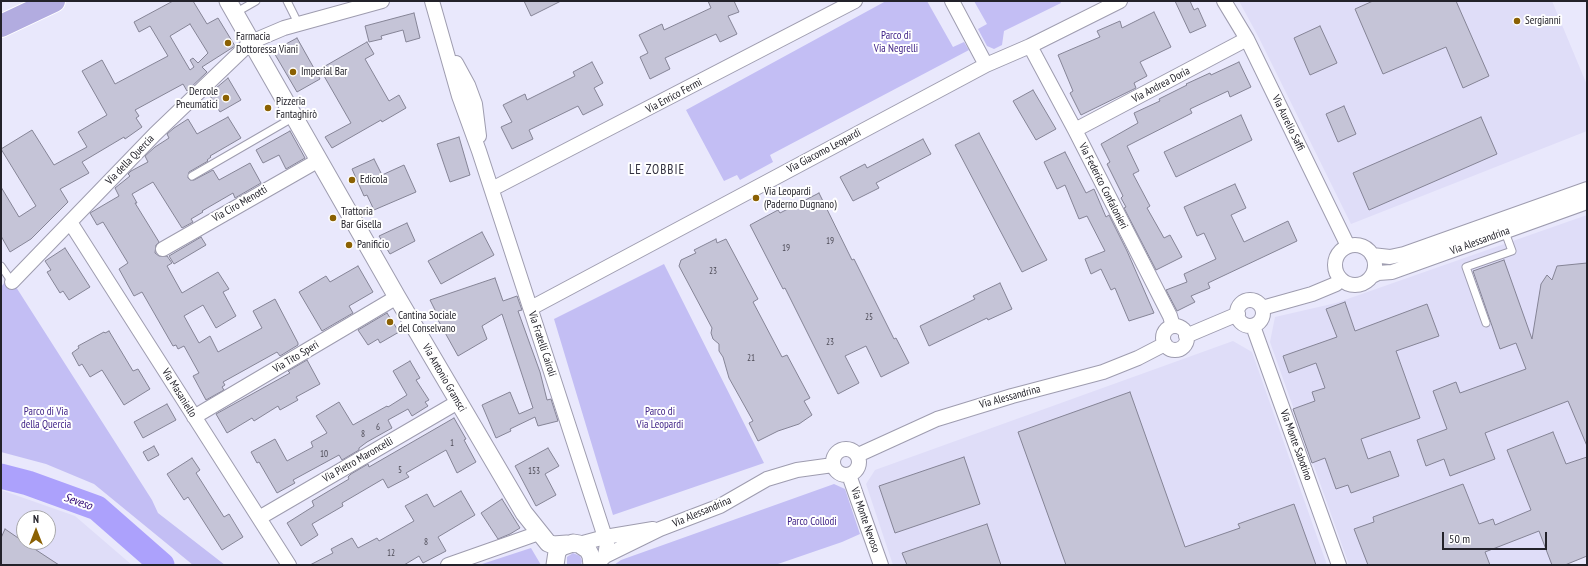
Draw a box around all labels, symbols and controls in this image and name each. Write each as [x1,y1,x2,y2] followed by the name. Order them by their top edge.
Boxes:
[1525,14,1561,28] place label: Sergianni
[1512,16,1522,26] marker: Sergianni
[874,29,918,55] park label: Parco di Via Negrelli
[236,30,298,56] place label: Farmacia Dottoressa Viani
[223,38,233,48] marker: Farmacia Dottoressa Viani
[1130,64,1192,106] street label: Via Andrea Doria
[301,65,347,79] place label: Imperial Bar
[288,67,298,77] marker: Imperial Bar
[644,76,704,116] street label: Via Enrico Fermi
[176,85,218,111] place label: Dercole Pneumatici
[221,93,231,103] marker: Dercole Pneumatici
[1269,93,1307,153] street label: Via Aurelio Saffi
[276,95,317,121] place label: Pizzeria Fantaghirò
[263,103,273,113] marker: Pizzeria Fantaghirò
[785,126,863,176] street label: Via Giacomo Leopardi
[103,132,157,188] street label: Via della Quercia
[1076,141,1130,231] street label: Via Federico Confalonieri
[629,162,685,178] district label: LE ZOBBIE
[360,173,387,187] place label: Edicola
[347,175,357,185] marker: Edicola
[210,183,270,225] street label: Via Ciro Menotti
[764,185,837,211] place label: Via Leopardi (Paderno Dugnano)
[751,193,761,203] marker: Via Leopardi (Paderno Dugnano)
[341,205,382,231] place label: Trattoria Bar Gisella
[328,213,338,223] marker: Trattoria Bar Gisella
[1448,224,1512,258] street label: Via Alessandrina
[826,236,834,246] house number: 19
[357,238,389,252] place label: Panificio
[344,240,354,250] marker: Panificio
[782,243,790,253] house number: 19
[709,266,717,276] house number: 23
[398,309,456,335] place label: Cantina Sociale del Conselvano
[525,310,559,378] street label: Via Fratelli Cairoli
[865,312,873,322] house number: 25
[385,317,395,327] marker: Cantina Sociale del Conselvano
[826,337,834,347] house number: 23
[271,338,321,376] street label: Via Tito Speri
[419,342,469,414] street label: Via Antonio Gramsci
[747,353,755,363] house number: 21
[159,366,199,420] street label: Via Masaniello
[978,383,1042,411] street label: Via Alessandrina
[21,405,71,431] park label: Parco di Via della Quercia
[637,405,683,431] park label: Parco di Via Leopardi
[1277,408,1315,482] street label: Via Monte Sabotino
[376,422,380,432] house number: 6
[361,429,365,439] house number: 8
[320,435,396,485] street label: Via Pietro Maroncelli
[450,438,454,448] house number: 1
[320,449,328,459] house number: 10
[398,465,402,475] house number: 5
[528,466,540,476] house number: 153
[848,486,882,554] street label: Via Monte Nevoso
[62,491,94,513] water label: Seveso
[671,494,733,530] street label: Via Alessandrina
[16,510,56,550] north arrow
[33,512,39,526] text: N
[787,515,837,529] park label: Parco Collodi
[1444,524,1549,550] scale bar
[1449,531,1470,546] text: 50 m
[424,537,428,547] house number: 8
[387,548,395,558] house number: 12

